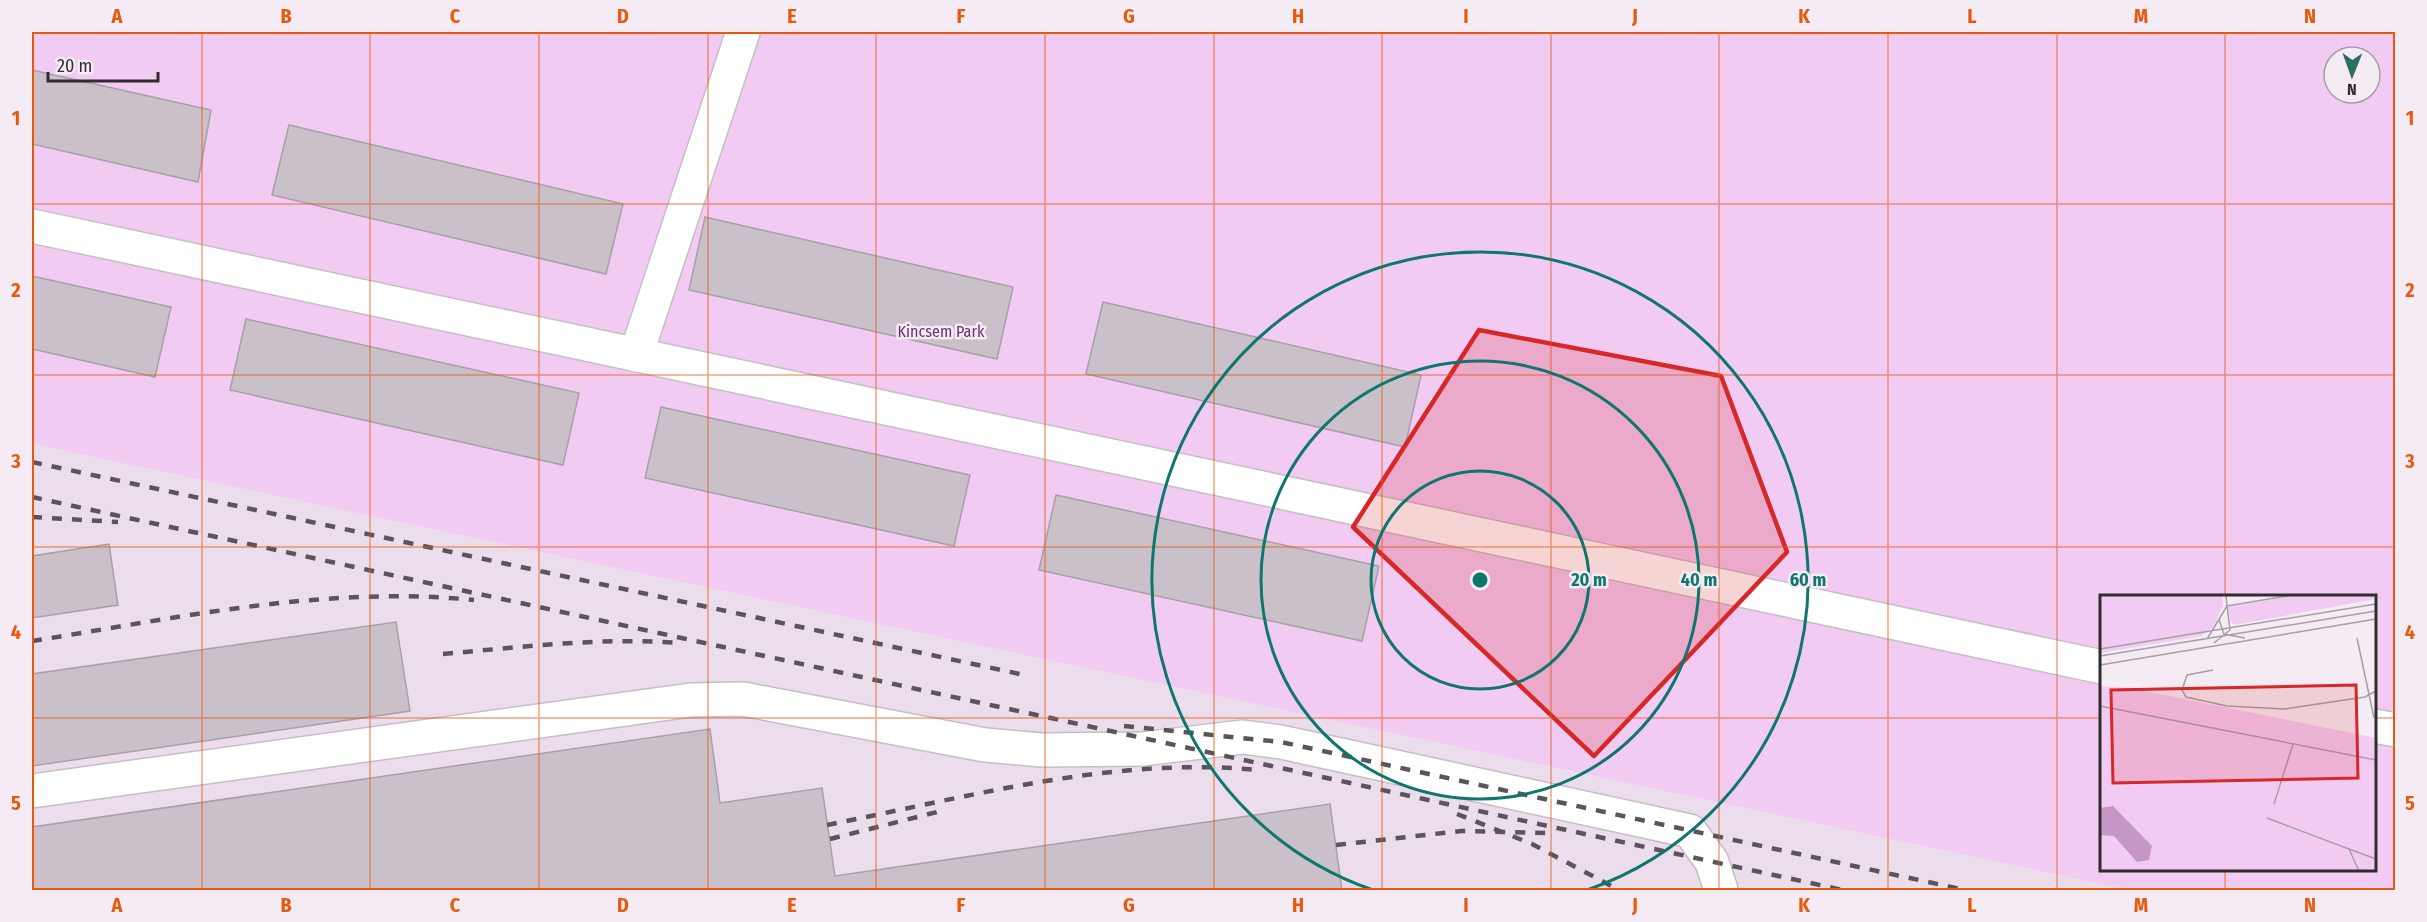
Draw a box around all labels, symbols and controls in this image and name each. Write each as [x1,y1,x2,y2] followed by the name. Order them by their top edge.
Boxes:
[111,4,124,28] text: A
[280,4,292,28] text: B
[450,4,461,28] text: C
[617,4,629,28] text: D
[787,4,797,28] text: E
[957,4,966,28] text: F
[1123,4,1135,28] text: G
[1292,4,1304,28] text: H
[1463,4,1469,28] text: I
[1631,4,1638,28] text: J
[1798,4,1810,28] text: K
[1967,4,1977,28] text: L
[2134,4,2148,28] text: M
[2304,4,2316,28] text: N
[48,45,158,83] scale bar
[2322,45,2382,105] north arrow
[57,55,92,77] text: 20 m
[2347,80,2357,99] text: N
[12,106,20,130] text: 1
[2406,106,2414,130] text: 1
[10,278,21,302] text: 2
[2404,278,2415,302] text: 2
[898,322,985,341] park label: Kincsem Park
[10,449,21,473] text: 3
[2404,449,2415,473] text: 3
[1570,569,1607,591] text: 20 m
[1681,569,1717,591] text: 40 m
[1790,569,1826,591] text: 60 m
[1470,570,1490,590] centre of rings
[2100,595,2376,871] inset map
[11,620,21,644] text: 4
[2405,620,2415,644] text: 4
[11,791,21,815] text: 5
[2405,791,2415,815] text: 5
[111,893,124,917] text: A
[280,893,292,917] text: B
[450,893,461,917] text: C
[617,893,629,917] text: D
[787,893,797,917] text: E
[957,893,966,917] text: F
[1123,893,1135,917] text: G
[1292,893,1304,917] text: H
[1463,893,1469,917] text: I
[1631,893,1638,917] text: J
[1798,893,1810,917] text: K
[1967,893,1977,917] text: L
[2134,893,2148,917] text: M
[2304,893,2316,917] text: N

